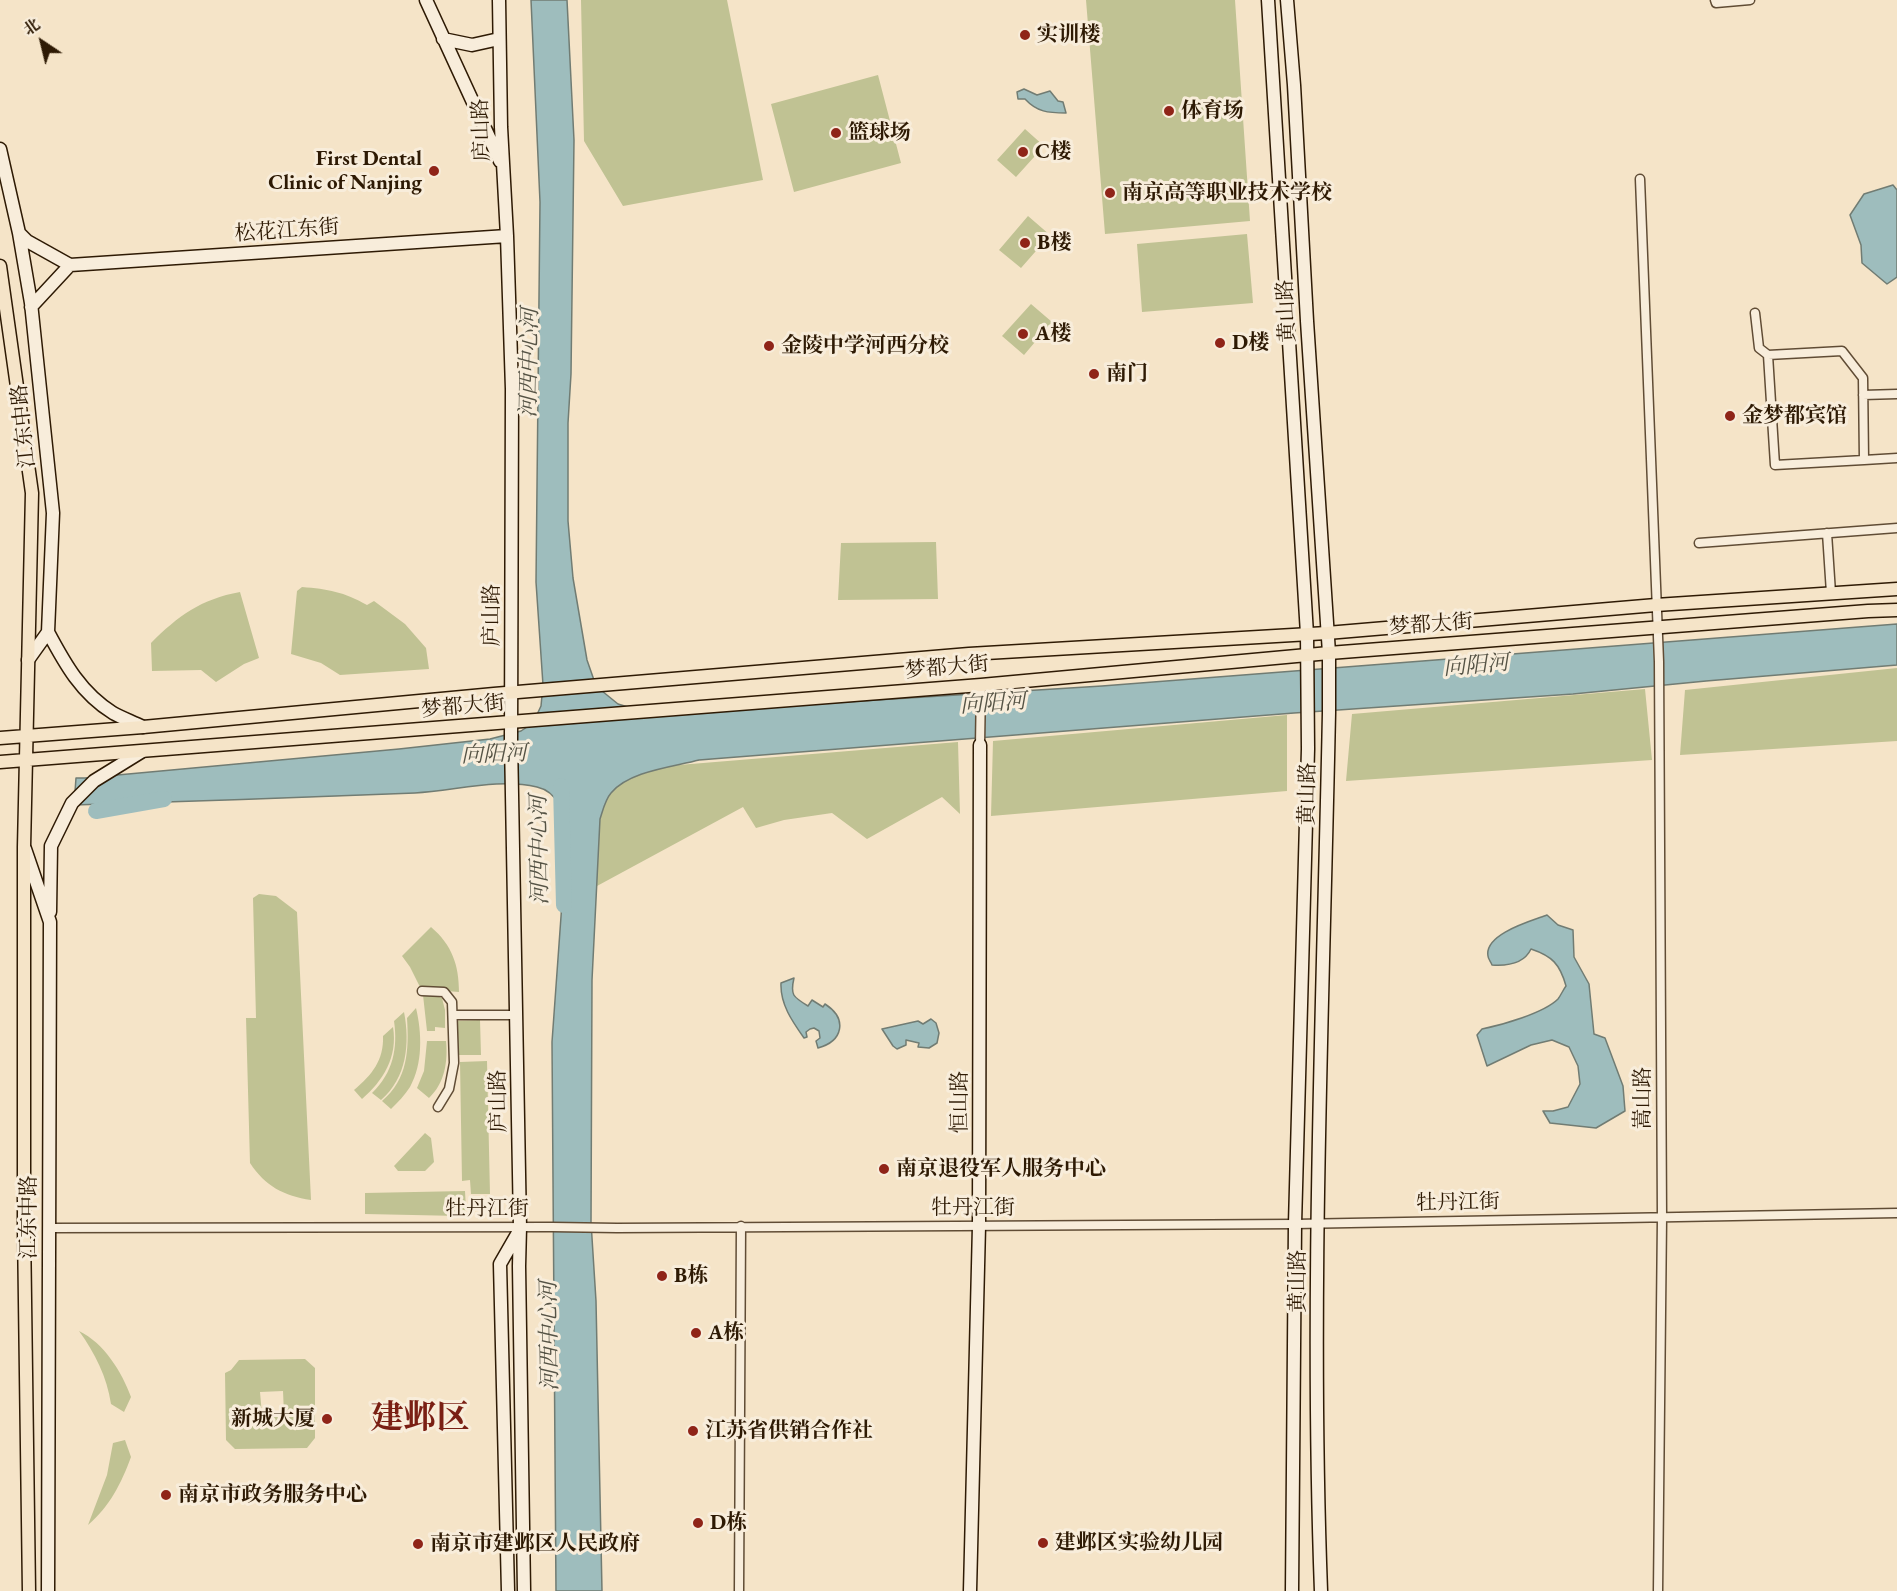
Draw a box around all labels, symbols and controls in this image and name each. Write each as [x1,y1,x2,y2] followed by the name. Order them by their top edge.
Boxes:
[12,12,72,72] north arrow
[19,14,44,40] text: 北
[1037,22,1100,48] place label: 实训楼
[1018,28,1032,42] marker: 实训楼
[468,98,496,162] street label: 庐山路
[1181,98,1244,124] place label: 体育场
[1162,104,1176,118] marker: 体育场
[848,120,911,146] place label: 篮球场
[829,126,843,140] marker: 篮球场
[1035,139,1071,165] place label: C楼
[1016,145,1030,159] marker: C楼
[268,146,422,196] place label: First Dental Clinic of Nanjing
[427,164,441,178] marker: First Dental Clinic of Nanjing
[1122,180,1332,206] place label: 南京高等职业技术学校
[1103,186,1117,200] marker: 南京高等职业技术学校
[234,215,340,247] street label: 松花江东街
[1037,230,1071,256] place label: B楼
[1018,236,1032,250] marker: B楼
[1273,279,1301,343] street label: 黄山路
[516,308,544,418] water label: 河西中心河
[1035,321,1071,347] place label: A楼
[1016,327,1030,341] marker: A楼
[1232,330,1269,356] place label: D楼
[781,333,949,359] place label: 金陵中学河西分校
[1213,336,1227,350] marker: D楼
[762,339,776,353] marker: 金陵中学河西分校
[1106,361,1148,387] place label: 南门
[1087,367,1101,381] marker: 南门
[7,383,41,469] street label: 江东中路
[1742,403,1847,429] place label: 金梦都宾馆
[1723,409,1737,423] marker: 金梦都宾馆
[479,584,505,646] street label: 庐山路
[1388,610,1474,640] street label: 梦都大街
[1442,650,1510,682] water label: 向阳河
[904,652,990,684] street label: 梦都大街
[959,689,1027,719] water label: 向阳河
[420,691,506,723] street label: 梦都大街
[461,741,527,769] water label: 向阳河
[1295,762,1321,826] street label: 黄山路
[526,795,554,905] water label: 河西中心河
[1630,1067,1656,1129] street label: 嵩山路
[486,1069,512,1133] street label: 庐山路
[947,1071,973,1133] street label: 恒山路
[896,1156,1106,1182] place label: 南京退役军人服务中心
[877,1162,891,1176] marker: 南京退役军人服务中心
[16,1175,42,1259] street label: 江东中路
[1416,1190,1500,1216] street label: 牡丹江街
[931,1195,1015,1221] street label: 牡丹江街
[445,1196,529,1222] street label: 牡丹江街
[1285,1250,1311,1312] street label: 黄山路
[674,1263,708,1289] place label: B栋
[655,1269,669,1283] marker: B栋
[536,1281,564,1391] water label: 河西中心河
[708,1320,744,1346] place label: A栋
[689,1326,703,1340] marker: A栋
[371,1399,469,1439] district label: 建邺区
[231,1406,315,1432] place label: 新城大厦
[320,1412,334,1426] marker: 新城大厦
[705,1418,873,1444] place label: 江苏省供销合作社
[686,1424,700,1438] marker: 江苏省供销合作社
[178,1482,367,1508] place label: 南京市政务服务中心
[159,1488,173,1502] marker: 南京市政务服务中心
[710,1510,747,1536] place label: D栋
[691,1516,705,1530] marker: D栋
[1055,1530,1223,1556] place label: 建邺区实验幼儿园
[430,1531,640,1557] place label: 南京市建邺区人民政府
[1036,1536,1050,1550] marker: 建邺区实验幼儿园
[411,1537,425,1551] marker: 南京市建邺区人民政府

